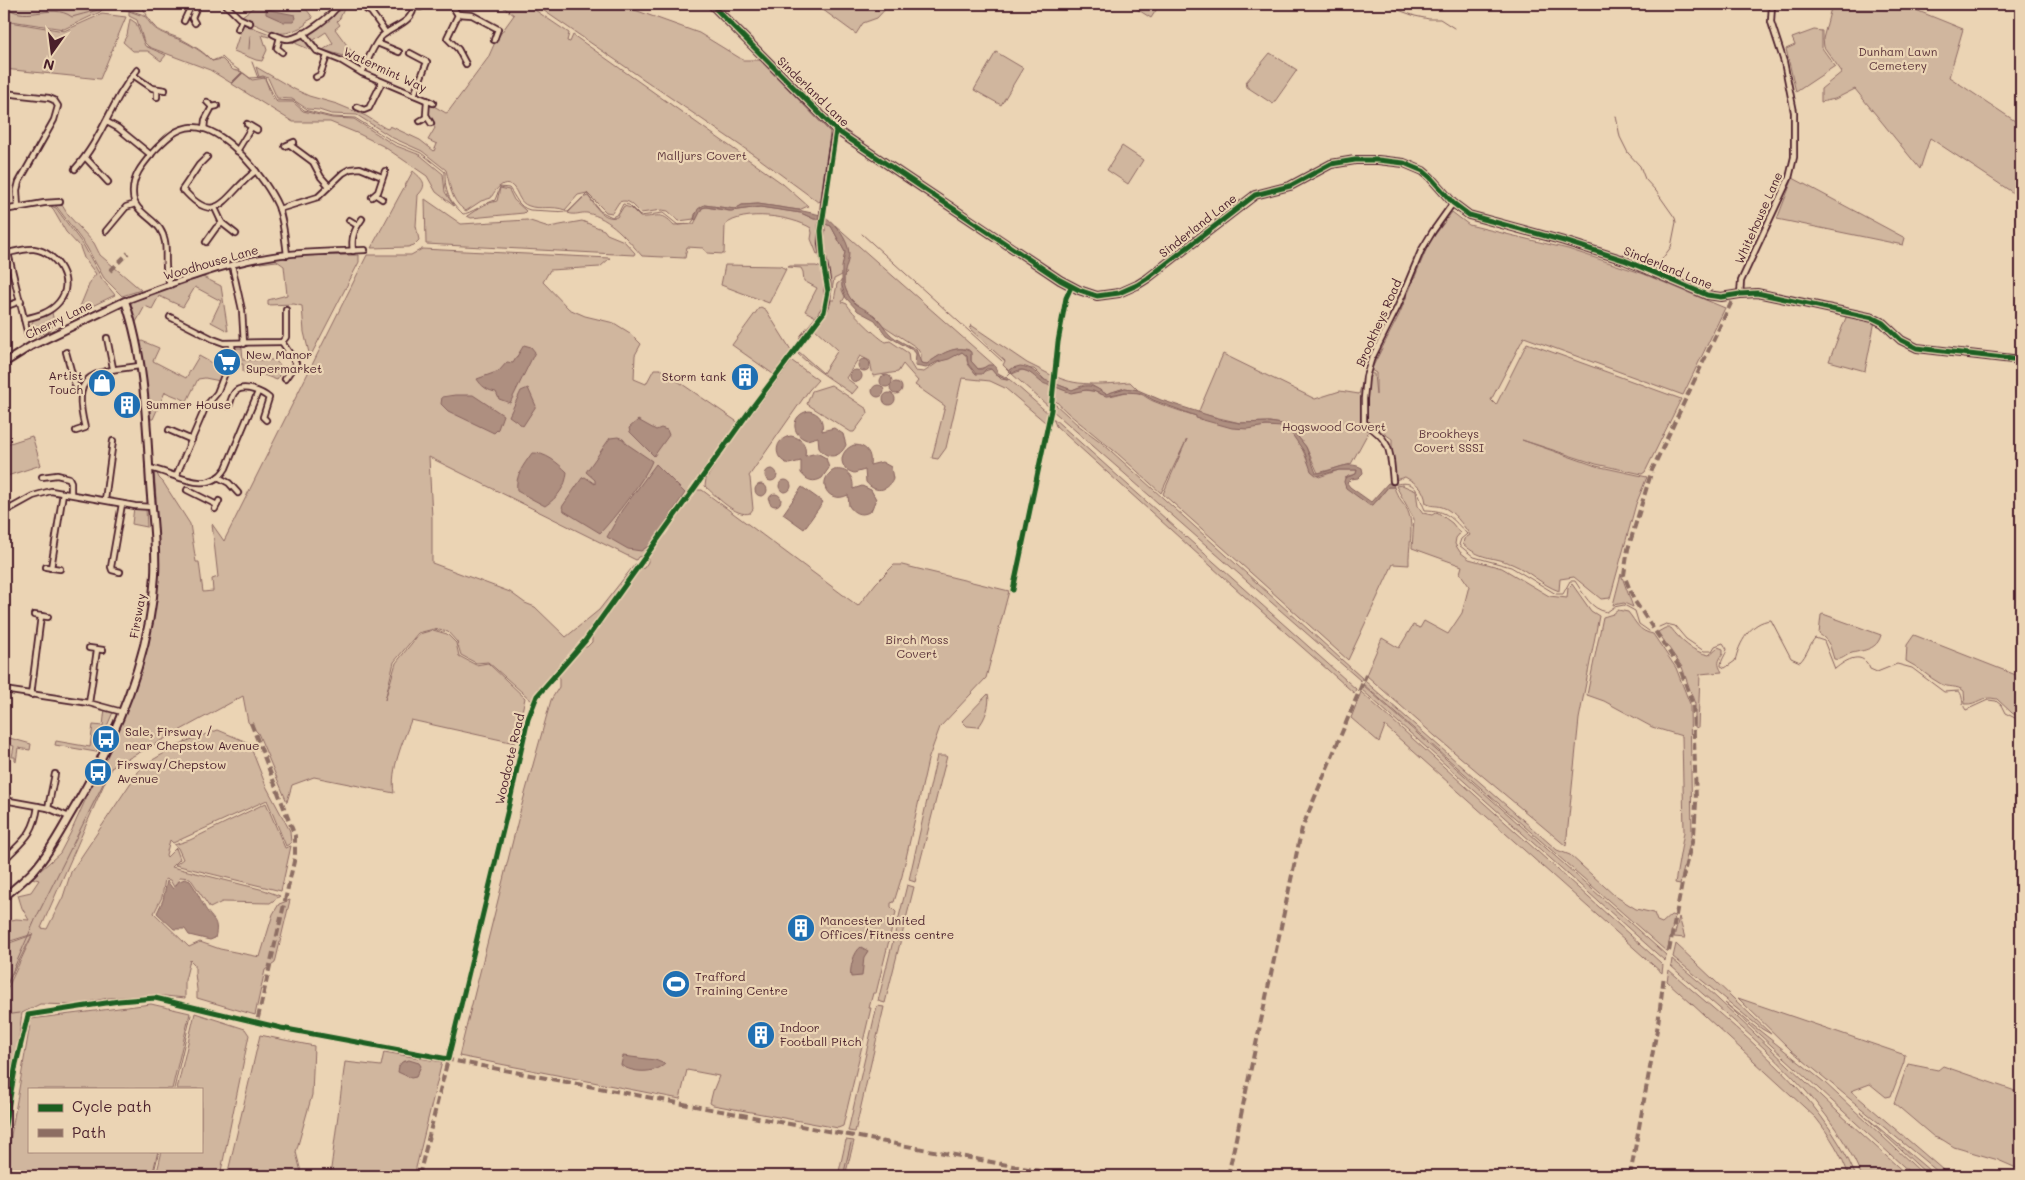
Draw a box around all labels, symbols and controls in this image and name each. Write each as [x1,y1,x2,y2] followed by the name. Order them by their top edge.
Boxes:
[28,28,78,78] north arrow
[341,43,430,95] street label: Watermint Way
[1859,43,1937,73] park label: Dunham Lawn Cemetery
[774,53,853,130] street label: Sinderland Lane
[41,55,56,76] text: N
[657,147,747,163] park label: Malljurs Covert
[1731,169,1786,266] street label: Whitehouse Lane
[1155,190,1240,261] street label: Sinderland Lane
[162,241,260,283] street label: Woodhouse Lane
[1622,242,1715,292] street label: Sinderland Lane
[1352,276,1405,369] street label: Brookheys Road
[22,296,95,342] street label: Cherry Lane
[246,346,322,376] place label: New Manor Supermarket
[212,347,242,377] supermarket icon: New Manor Supermarket
[730,362,760,392] building icon: Storm tank
[49,367,83,397] place label: Artist Touch
[87,368,117,398] shop icon: Artist Touch
[662,368,726,384] place label: Storm tank
[112,390,142,420] building icon: Summer House
[146,396,231,412] place label: Summer House
[1282,418,1386,434] park label: Hogswood Covert
[1414,425,1484,455] park label: Brookheys Covert SSSI
[125,592,149,640] street label: Firsway
[885,631,949,661] park label: Birch Moss Covert
[491,711,527,806] street label: Woodcote Road
[125,723,260,753] place label: Sale, Firsway / near Chepstow Avenue
[91,724,121,754] bus stop icon: Sale, Firsway / near Chepstow Avenue
[117,756,226,786] place label: Firsway/Chepstow Avenue
[83,757,113,787] bus stop icon: Firsway/Chepstow Avenue
[820,912,954,942] place label: Mancester United Offices/Fitness centre
[786,913,816,943] building icon: Mancester United Offices/Fitness centre
[695,968,788,998] place label: Trafford Training Centre
[661,969,691,999] sports icon: Trafford Training Centre
[780,1019,862,1049] place label: Indoor Football Pitch
[746,1020,776,1050] building icon: Indoor Football Pitch
[28,1088,202,1152] legend
[72,1096,151,1116] text: Cycle path
[72,1122,106,1142] text: Path

